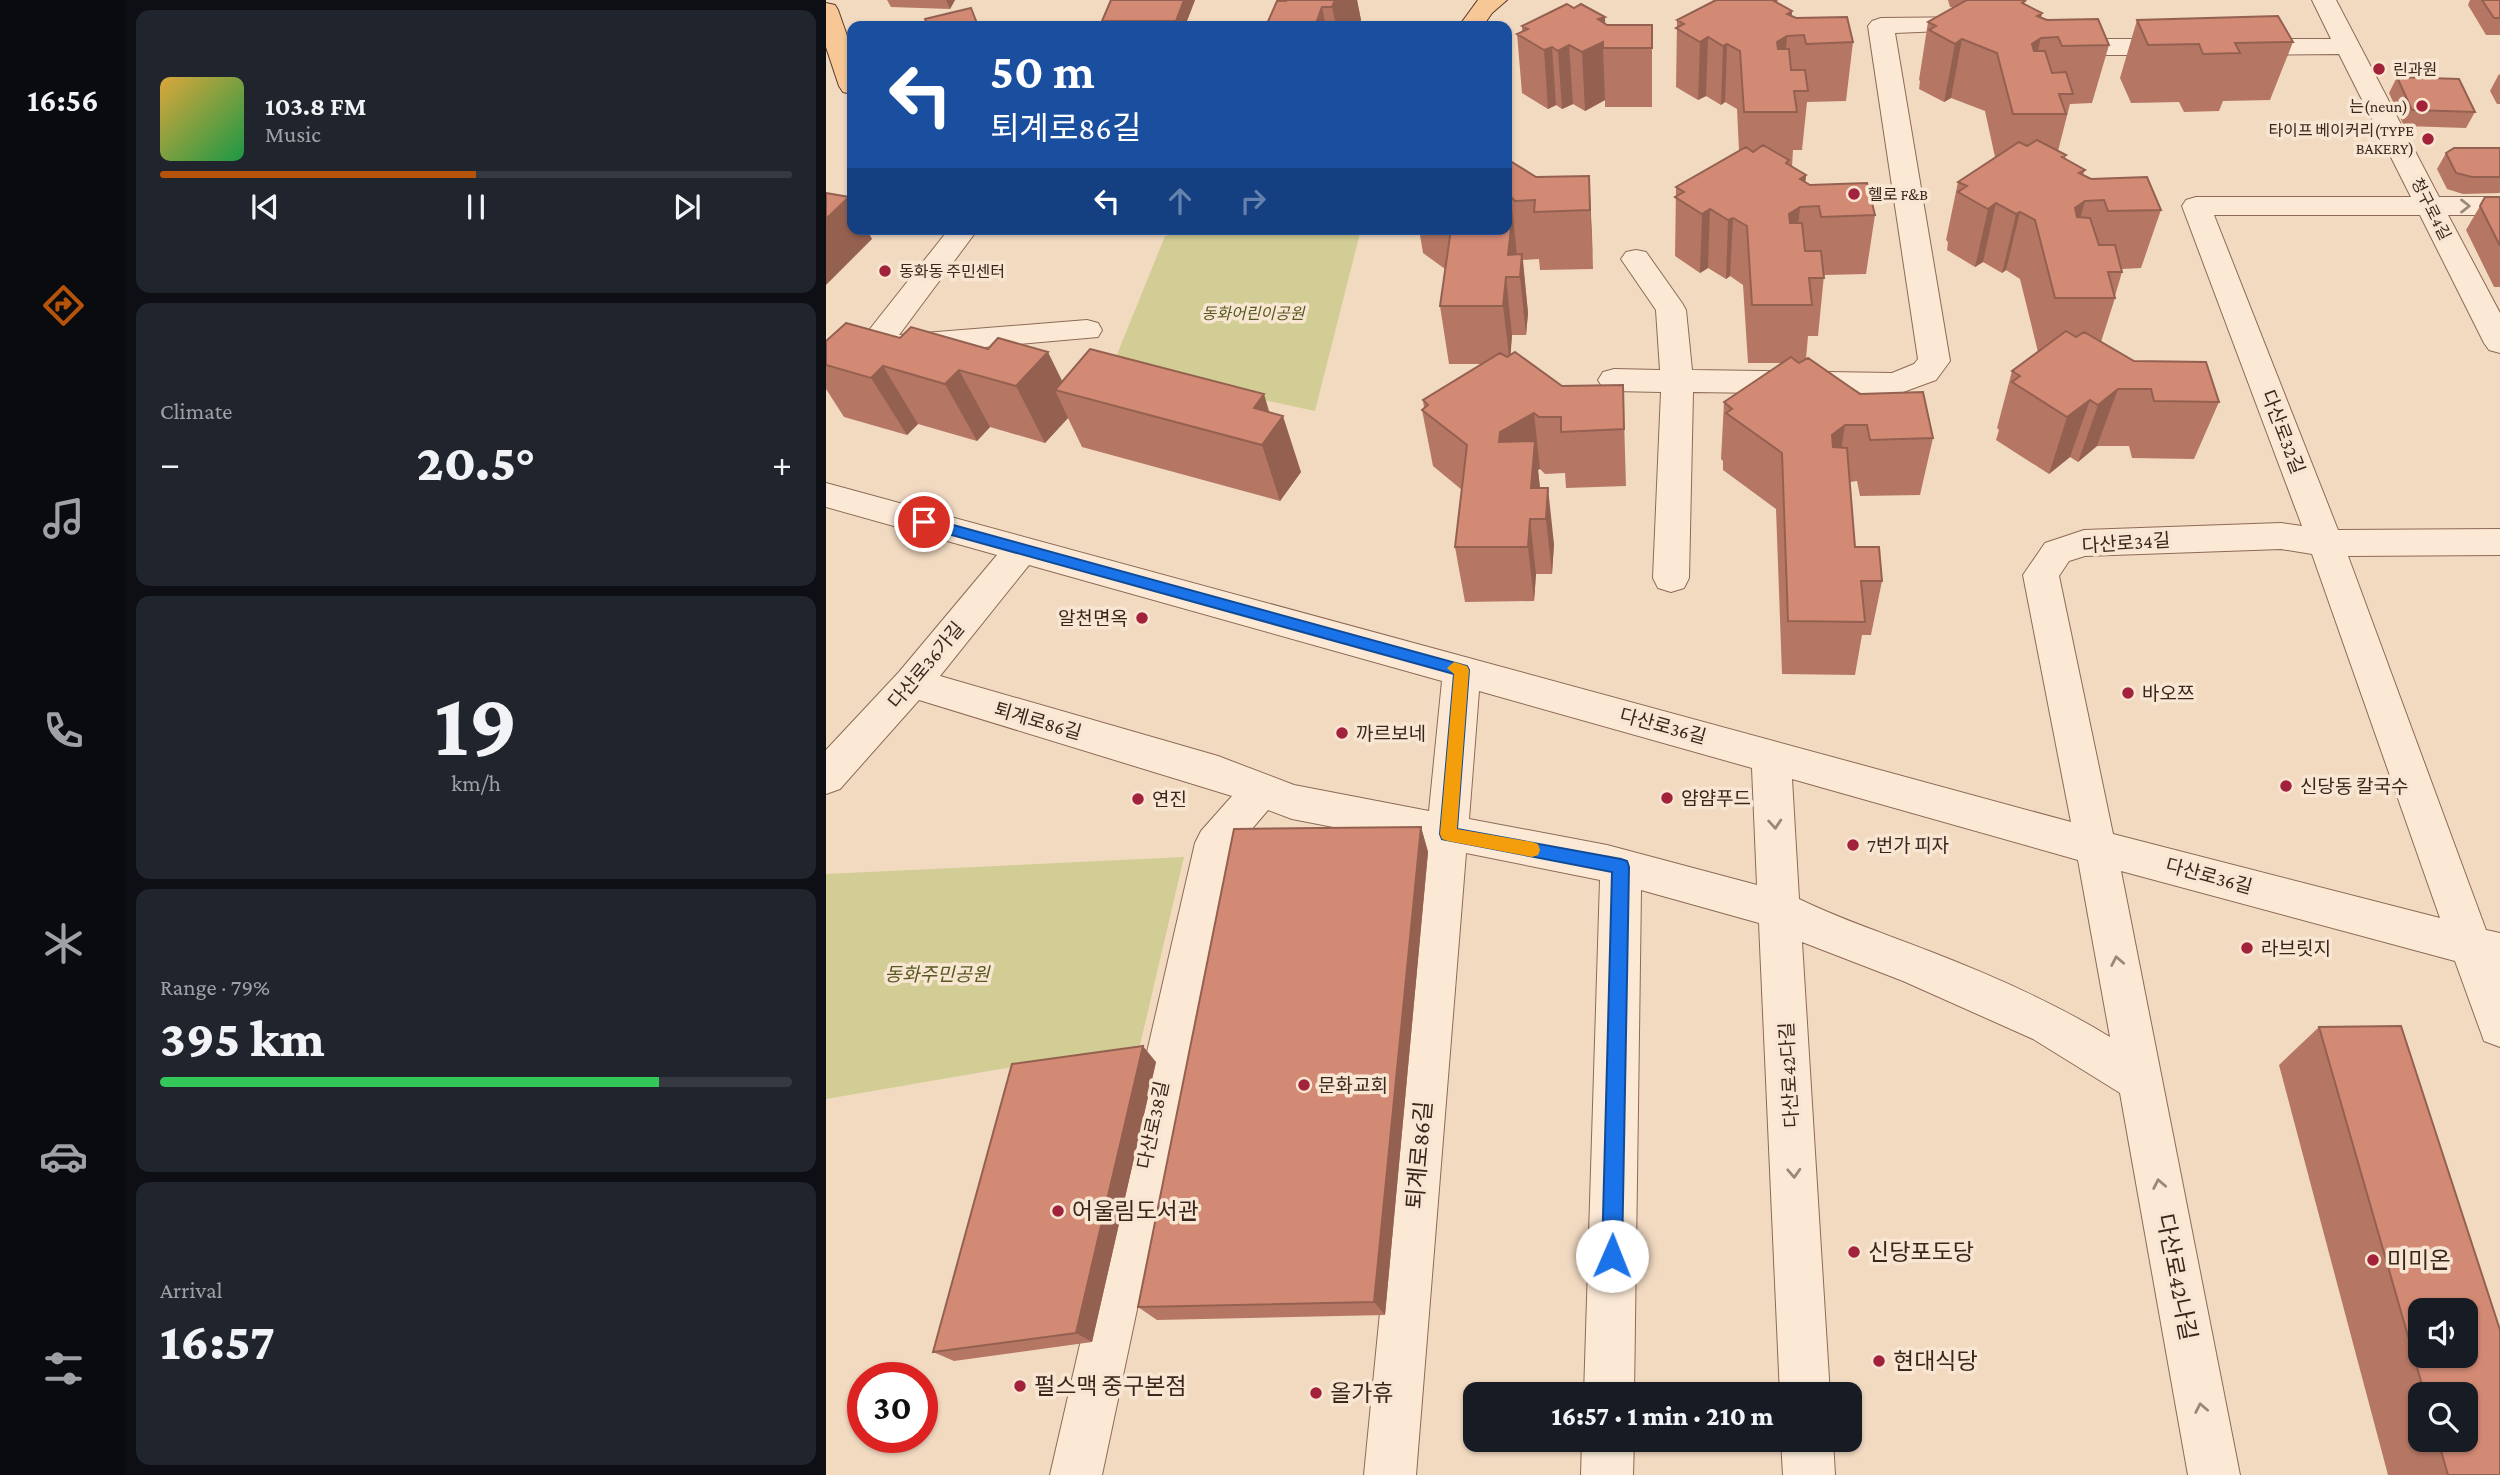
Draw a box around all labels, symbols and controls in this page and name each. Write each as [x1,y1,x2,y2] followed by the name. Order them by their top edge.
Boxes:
[990,44,1095,99] text: 50 m
[875,49,966,140] icon: left
[2371,61,2387,77] marker: 린과원
[2393,61,2437,78] place label: 린과원
[27,82,99,118] text: 16:56
[265,92,366,121] text: 103.8 FM
[2349,98,2408,116] place label: 는(neun)
[2414,98,2430,114] marker: 는(neun)
[990,110,1141,146] text: 퇴계로86길
[265,121,321,147] text: Music
[2268,122,2414,158] place label: 타이프 베이커리(TYPE BAKERY)
[2420,131,2436,147] marker: 타이프 베이커리(TYPE BAKERY)
[2408,175,2454,243] street label: 청구로4길
[1088,182,1126,220] icon: left
[1161,182,1199,220] icon: ahead
[1234,182,1272,220] icon: right
[1846,186,1862,202] marker: 헬로 F&B
[1868,186,1928,203] place label: 헬로 F&B
[246,188,284,226] icon: previous
[457,188,495,226] icon: pause
[668,188,706,226] icon: next
[2460,198,2471,214] one-way arrow
[877,263,893,279] marker: 동화동 주민센터
[899,263,1005,280] place label: 동화동 주민센터
[39,281,88,330] icon: directions
[1201,305,1306,322] park label: 동화어린이공원
[2257,387,2309,477] street label: 다산로32길
[160,398,232,424] text: Climate
[416,433,536,491] text: 20.5°
[160,442,180,484] text: −
[772,442,792,484] text: +
[894,492,954,552] pin
[39,494,88,543] icon: music
[905,503,943,541] icon: arrive
[2081,529,2171,557] street label: 다산로34길
[1058,608,1128,629] place label: 알천면옥
[1134,610,1150,626] marker: 알천면옥
[884,618,968,712] street label: 다산로36가길
[434,673,518,775] text: 19
[2142,683,2194,704] place label: 바오쯔
[2120,685,2136,701] marker: 바오쯔
[992,699,1084,743] street label: 퇴계로86길
[1617,704,1709,748] street label: 다산로36길
[39,706,88,755] icon: phone
[1356,723,1426,744] place label: 까르보네
[1334,725,1350,741] marker: 까르보네
[451,770,501,796] text: km/h
[2300,776,2408,797] place label: 신당동 칼국수
[2278,778,2294,794] marker: 신당동 칼국수
[1681,788,1751,809] place label: 얌얌푸드
[1152,789,1187,810] place label: 연진
[1659,790,1675,806] marker: 얌얌푸드
[1130,791,1146,807] marker: 연진
[1768,819,1783,830] one-way arrow
[1867,835,1949,856] place label: 7번가 피자
[1845,837,1861,853] marker: 7번가 피자
[2163,854,2255,898] street label: 다산로36길
[39,919,88,968] icon: climate
[2261,938,2331,959] place label: 라브릿지
[2239,940,2255,956] marker: 라브릿지
[2110,955,2125,967] one-way arrow
[885,964,991,985] park label: 동화주민공원
[160,974,270,1000] text: Range · 79%
[160,1009,324,1067] text: 395 km
[1776,1022,1802,1128] street label: 다산로42다길
[1318,1075,1388,1096] place label: 문화교회
[1296,1077,1312,1093] marker: 문화교회
[1133,1079,1173,1171] street label: 다산로38길
[1401,1100,1437,1210] street label: 퇴계로86길
[39,1132,88,1181] icon: car
[1786,1168,1801,1179] one-way arrow
[2152,1178,2167,1190] one-way arrow
[1072,1198,1199,1224] place label: 어울림도서관
[1050,1203,1066,1219] marker: 어울림도서관
[2152,1212,2202,1342] street label: 다산로42나길
[1575,1219,1649,1293] position arrow
[1868,1239,1974,1265] place label: 신당포도당
[1846,1244,1862,1260] marker: 신당포도당
[2387,1247,2450,1273] place label: 미미온
[2365,1252,2381,1268] marker: 미미온
[160,1277,223,1303] text: Arrival
[2408,1298,2478,1452] map controls
[2408,1298,2478,1368] button: sound
[160,1312,275,1370] text: 16:57
[39,1344,88,1393] icon: filters
[1893,1348,1978,1374] place label: 현대식당
[1871,1353,1887,1369] marker: 현대식당
[847,1362,938,1453] speed limit sign: 30
[1034,1373,1186,1399] place label: 펄스맥 중구본점
[1012,1378,1028,1394] marker: 펄스맥 중구본점
[1330,1380,1393,1406] place label: 올가휴
[2408,1382,2478,1452] button: search
[1308,1385,1324,1401] marker: 올가휴
[1551,1402,1774,1431] text: 16:57 · 1 min · 210 m
[2194,1402,2209,1414] one-way arrow

